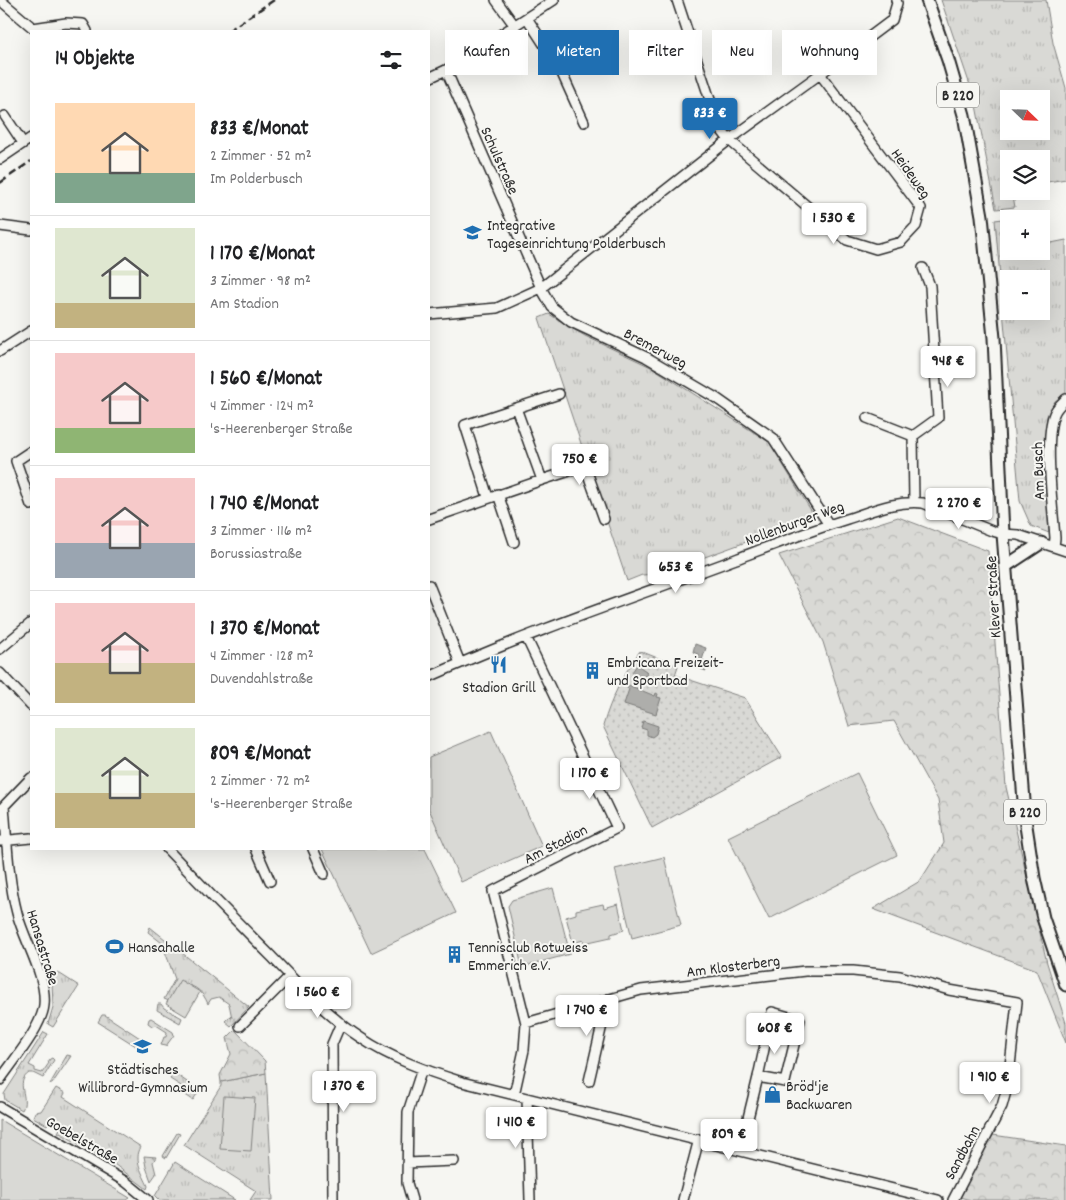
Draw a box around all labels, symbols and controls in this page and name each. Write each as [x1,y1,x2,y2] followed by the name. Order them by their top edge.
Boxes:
[445,30,528,75] chip: Kaufen
[538,30,619,75] chip: Mieten
[629,30,702,75] chip: Filter
[712,30,772,75] chip: Neu
[782,30,877,75] chip: Wohnung
[55,45,135,75] text: 14 Objekte
[377,46,405,74] icon: filters
[937,82,979,108] road number: B 220
[1000,90,1050,140] north arrow
[1000,90,1050,320] map controls
[675,98,745,140] pin: 833 €
[693,102,727,125] text: 833 €
[210,115,309,145] text: 833 €/Monat
[95,123,155,183] icon: home
[474,123,524,199] street label: Schulstraße
[884,144,936,204] street label: Heideweg
[210,145,311,168] text: 2 Zimmer · 52 m²
[1000,150,1050,200] button: layers
[210,168,303,191] text: Im Polderbusch
[788,202,880,245] pin: 1 530 €
[813,207,856,230] text: 1 530 €
[1000,210,1050,260] button: +
[487,215,666,256] place label: Integrative Tageseinrichtung Polderbusch
[463,223,483,243] school or university icon: Integrative Tageseinrichtung Polderbusch
[210,240,315,270] text: 1 170 €/Monat
[95,248,155,308] icon: home
[210,270,311,293] text: 3 Zimmer · 98 m²
[1000,270,1050,320] button: −
[210,293,279,316] text: Am Stadion
[619,323,691,376] street label: Bremerweg
[913,346,983,388] pin: 948 €
[932,350,964,373] text: 948 €
[210,365,322,395] text: 1 560 €/Monat
[95,373,155,433] icon: home
[210,395,314,418] text: 4 Zimmer · 124 m²
[210,418,353,441] text: 's-Heerenberger Straße
[1027,441,1052,500] street label: Am Busch
[545,444,615,486] pin: 750 €
[563,448,597,471] text: 750 €
[913,488,1005,530] pin: 2 270 €
[210,490,319,520] text: 1 740 €/Monat
[936,492,982,515] text: 2 270 €
[742,496,848,553] street label: Nollenburger Weg
[95,498,155,558] icon: home
[210,520,312,543] text: 3 Zimmer · 116 m²
[210,543,302,566] text: Borussiastraße
[641,552,711,594] pin: 653 €
[981,555,1008,639] street label: Klever Straße
[659,556,693,579] text: 653 €
[210,615,320,645] text: 1 370 €/Monat
[95,623,155,683] icon: home
[210,645,314,668] text: 4 Zimmer · 128 m²
[607,652,724,693] place label: Embricana Freizeit- und Sportbad
[489,654,509,674] restaurant icon: Stadion Grill
[583,660,603,680] building icon: Embricana Freizeit- und Sportbad
[210,668,313,691] text: Duvendahlstraße
[462,677,536,700] place label: Stadion Grill
[210,740,311,770] text: 809 €/Monat
[95,748,155,808] icon: home
[544,758,636,800] pin: 1 170 €
[571,762,609,785] text: 1 170 €
[210,770,310,793] text: 2 Zimmer · 72 m²
[210,793,353,816] text: 's-Heerenberger Straße
[1004,800,1046,824] road number: B 220
[520,819,592,871] street label: Am Stadion
[19,907,64,988] street label: Hansastraße
[104,936,124,956] sports icon: Hansahalle
[128,937,195,960] place label: Hansahalle
[468,937,588,978] place label: Tennisclub Rotweiss Emmerich e.V.
[444,945,464,965] building icon: Tennisclub Rotweiss Emmerich e.V.
[685,950,781,985] street label: Am Klosterberg
[272,976,364,1019] pin: 1 560 €
[296,981,340,1004] text: 1 560 €
[541,994,633,1037] pin: 1 740 €
[566,999,608,1022] text: 1 740 €
[740,1012,810,1055] pin: 608 €
[757,1017,793,1040] text: 608 €
[133,1036,153,1056] school or university icon: Städtisches Willibrord-Gymnasium
[78,1059,208,1100] place label: Städtisches Willibrord-Gymnasium
[944,1062,1036,1104] pin: 1 910 €
[970,1066,1010,1089] text: 1 910 €
[298,1070,390,1113] pin: 1 370 €
[323,1075,365,1098] text: 1 370 €
[786,1076,852,1117] place label: Bröd'je Backwaren
[762,1084,782,1104] shop icon: Bröd'je Backwaren
[470,1106,562,1149] pin: 1 410 €
[41,1111,122,1171] street label: Goebelstraße
[497,1111,535,1134] text: 1 410 €
[694,1118,764,1161] pin: 809 €
[939,1122,987,1184] street label: Sandbahn
[711,1123,747,1146] text: 809 €

